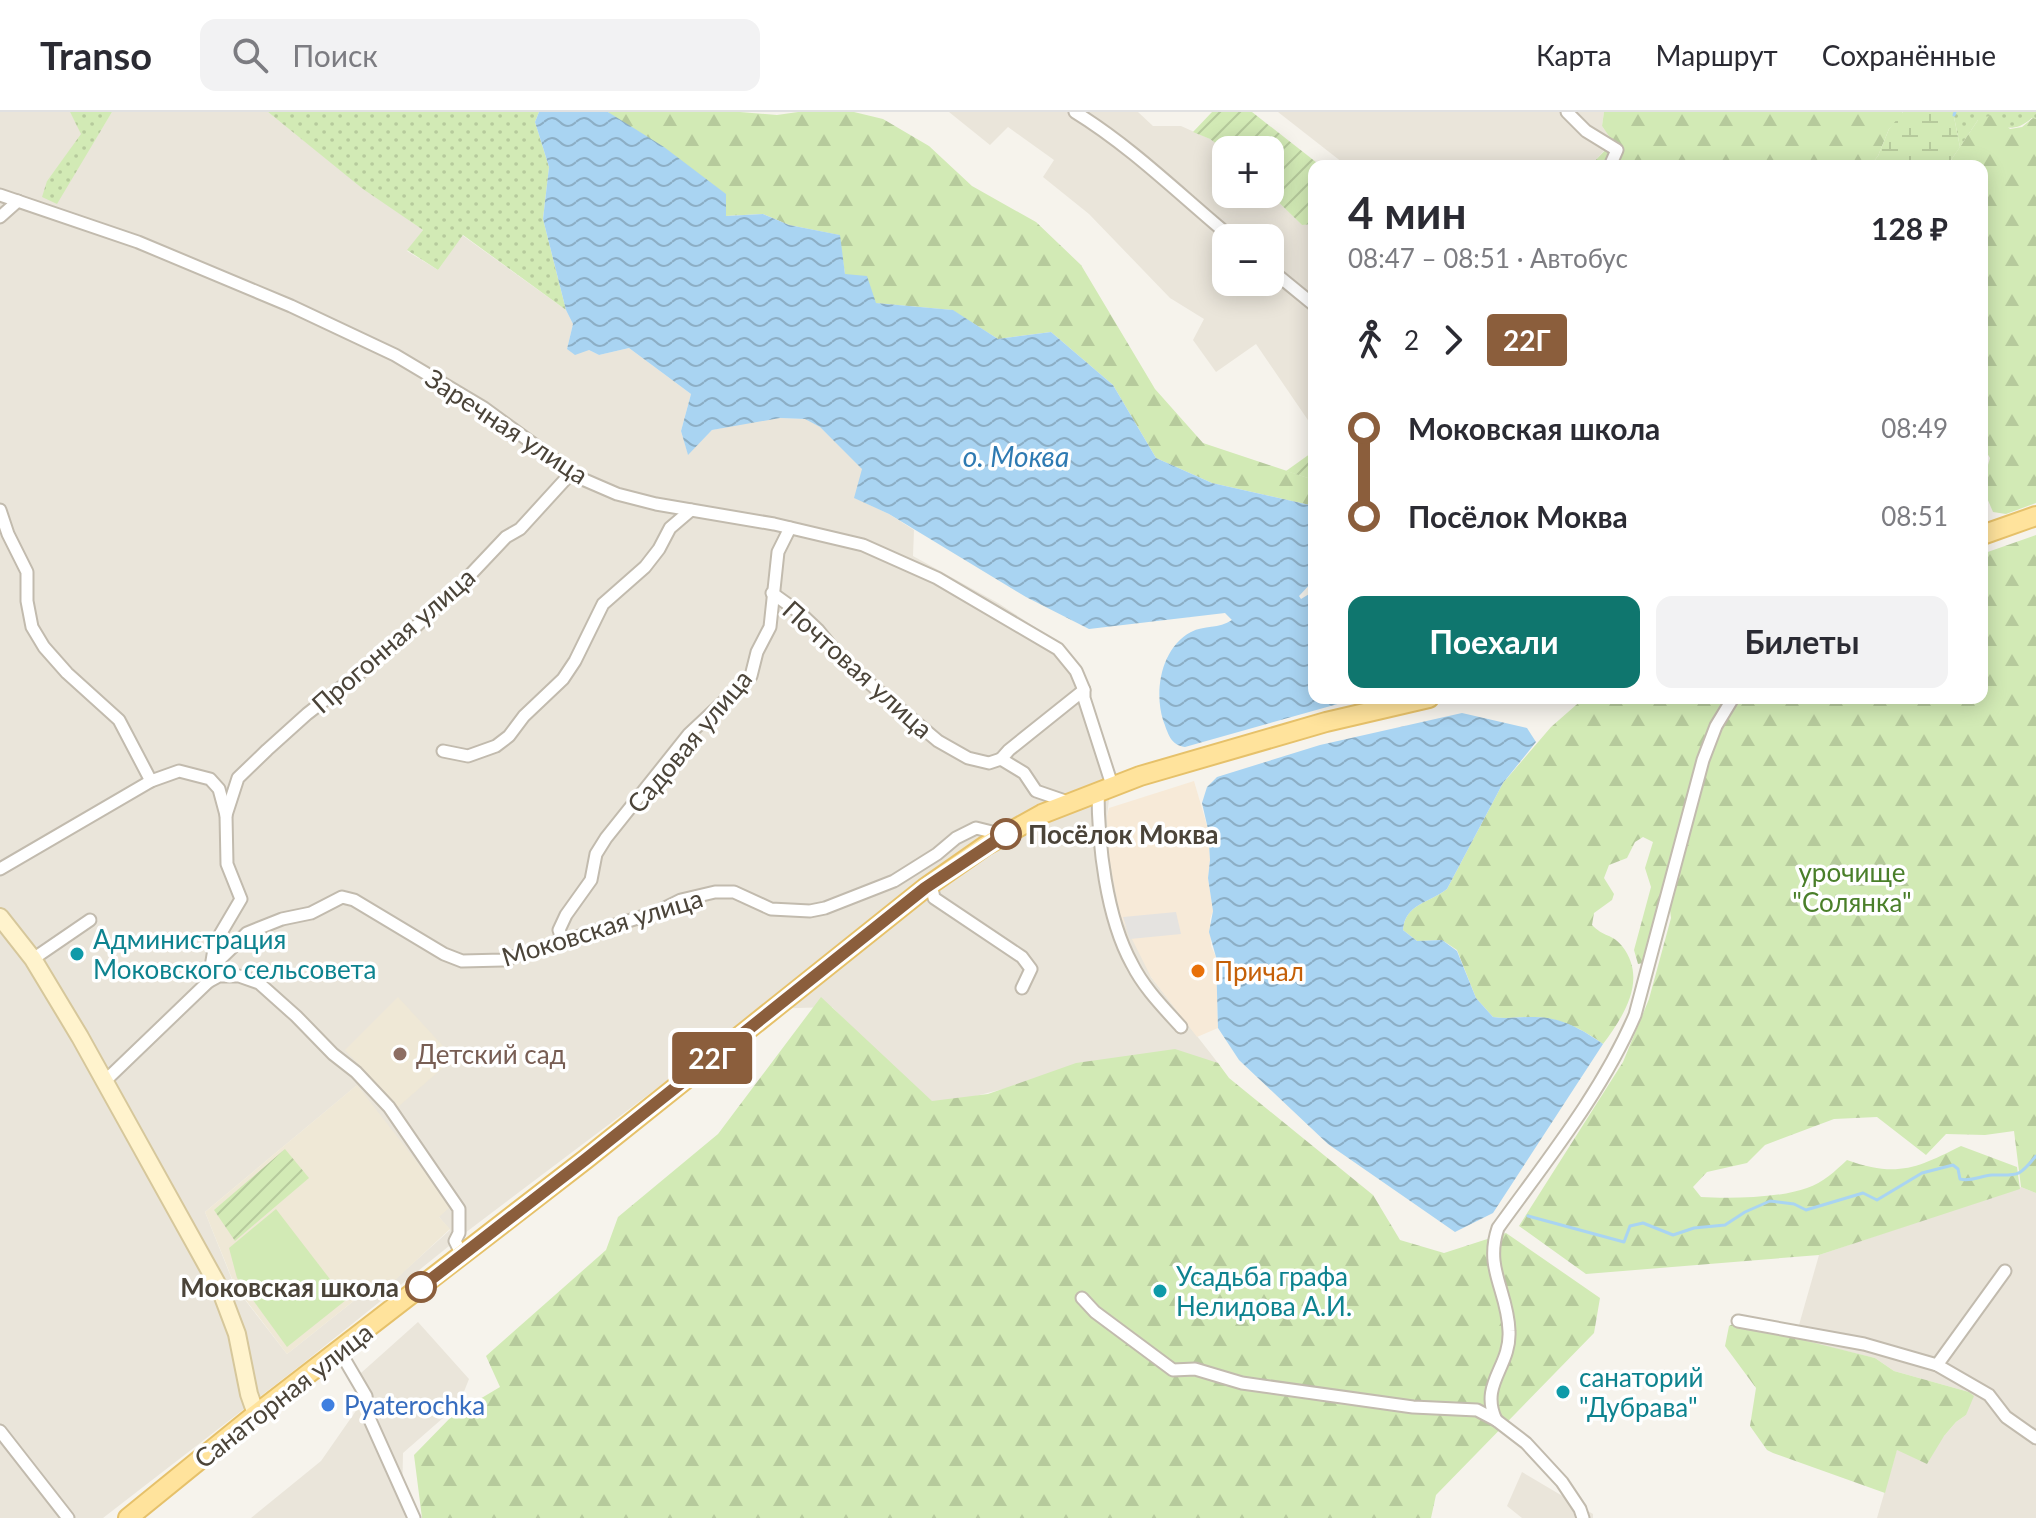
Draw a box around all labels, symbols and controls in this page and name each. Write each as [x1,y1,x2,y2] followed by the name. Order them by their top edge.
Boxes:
[200,19,760,91] search box
[40,32,152,78] text: Transo
[228,33,272,77] icon: search
[292,37,378,73] text: Поиск
[1536,38,1612,72] text: Карта
[1656,38,1778,72] text: Маршрут
[1822,38,1996,72] text: Сохранённые
[1212,136,1284,296] map controls
[1212,136,1284,208] button: +
[1348,186,1466,238] text: 4 мин
[1871,210,1948,246] text: 128 ₽
[1212,224,1284,296] button: −
[1348,242,1628,274] text: 08:47 – 08:51 · Автобус
[1348,318,1392,362] icon: walk
[1431,318,1475,362] icon: forward
[1503,323,1551,357] text: 22Г
[1404,324,1419,356] text: 2
[420,362,594,490] street label: Заречная улица
[1408,410,1660,446] text: Моковская школа
[1881,412,1948,444] text: 08:49
[963,439,1069,473] water label: о. Моква
[1408,498,1628,534] text: Посёлок Моква
[1881,500,1948,532] text: 08:51
[305,560,481,720] street label: Прогонная улица
[776,593,940,745] street label: Почтовая улица
[1348,596,1640,688] button: Поехали
[1656,596,1948,688] button: Билеты
[620,663,758,819] street label: Садовая улица
[1028,818,1219,850] place label: Посёлок Моква
[991,819,1021,849] marker: Посёлок Моква
[1792,856,1912,918] park label: урочище "Солянка"
[498,881,706,973] street label: Моковская улица
[93,923,377,985] place label: Администрация Моковского сельсовета
[68,945,86,963] marker: Администрация Моковского сельсовета
[1214,955,1304,987] place label: Причал
[1189,962,1207,980] marker: Причал
[666,1032,758,1084] line badge: 22Г
[416,1038,566,1070] place label: Детский сад
[688,1041,736,1075] text: 22Г
[391,1045,409,1063] marker: Детский сад
[1176,1260,1352,1322] place label: Усадьба графа Нелидова А.И.
[180,1271,399,1303] place label: Моковская школа
[406,1272,436,1302] marker: Моковская школа
[1151,1282,1169,1300] marker: Усадьба графа Нелидова А.И.
[187,1315,379,1475] street label: Санаторная улица
[1579,1361,1703,1423] place label: санаторий "Дубрава"
[1554,1383,1572,1401] marker: санаторий "Дубрава"
[344,1389,485,1421] place label: Pyaterochka
[319,1396,337,1414] marker: Pyaterochka

